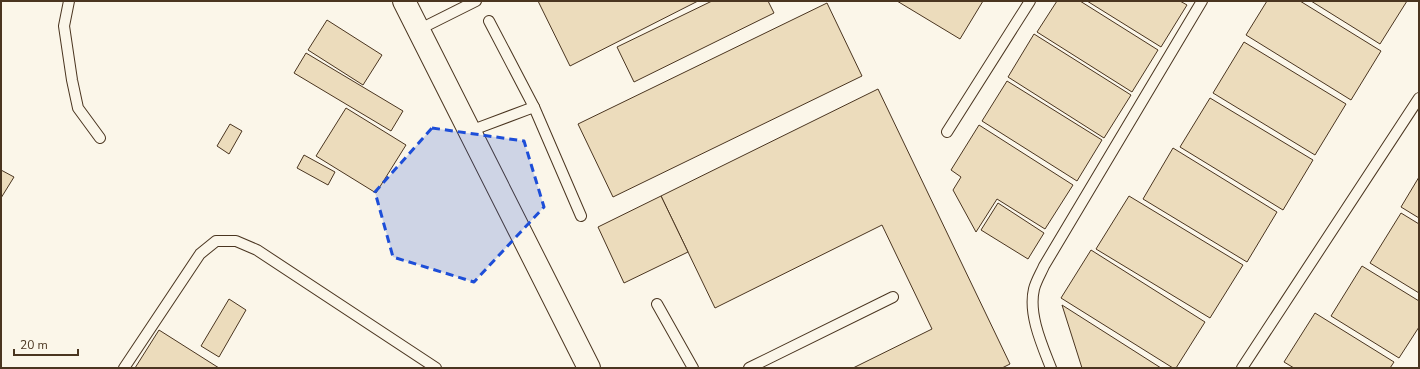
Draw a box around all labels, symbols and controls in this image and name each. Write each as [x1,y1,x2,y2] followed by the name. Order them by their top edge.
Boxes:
[14,331,78,357] scale bar
[20,337,48,353] text: 20 m

